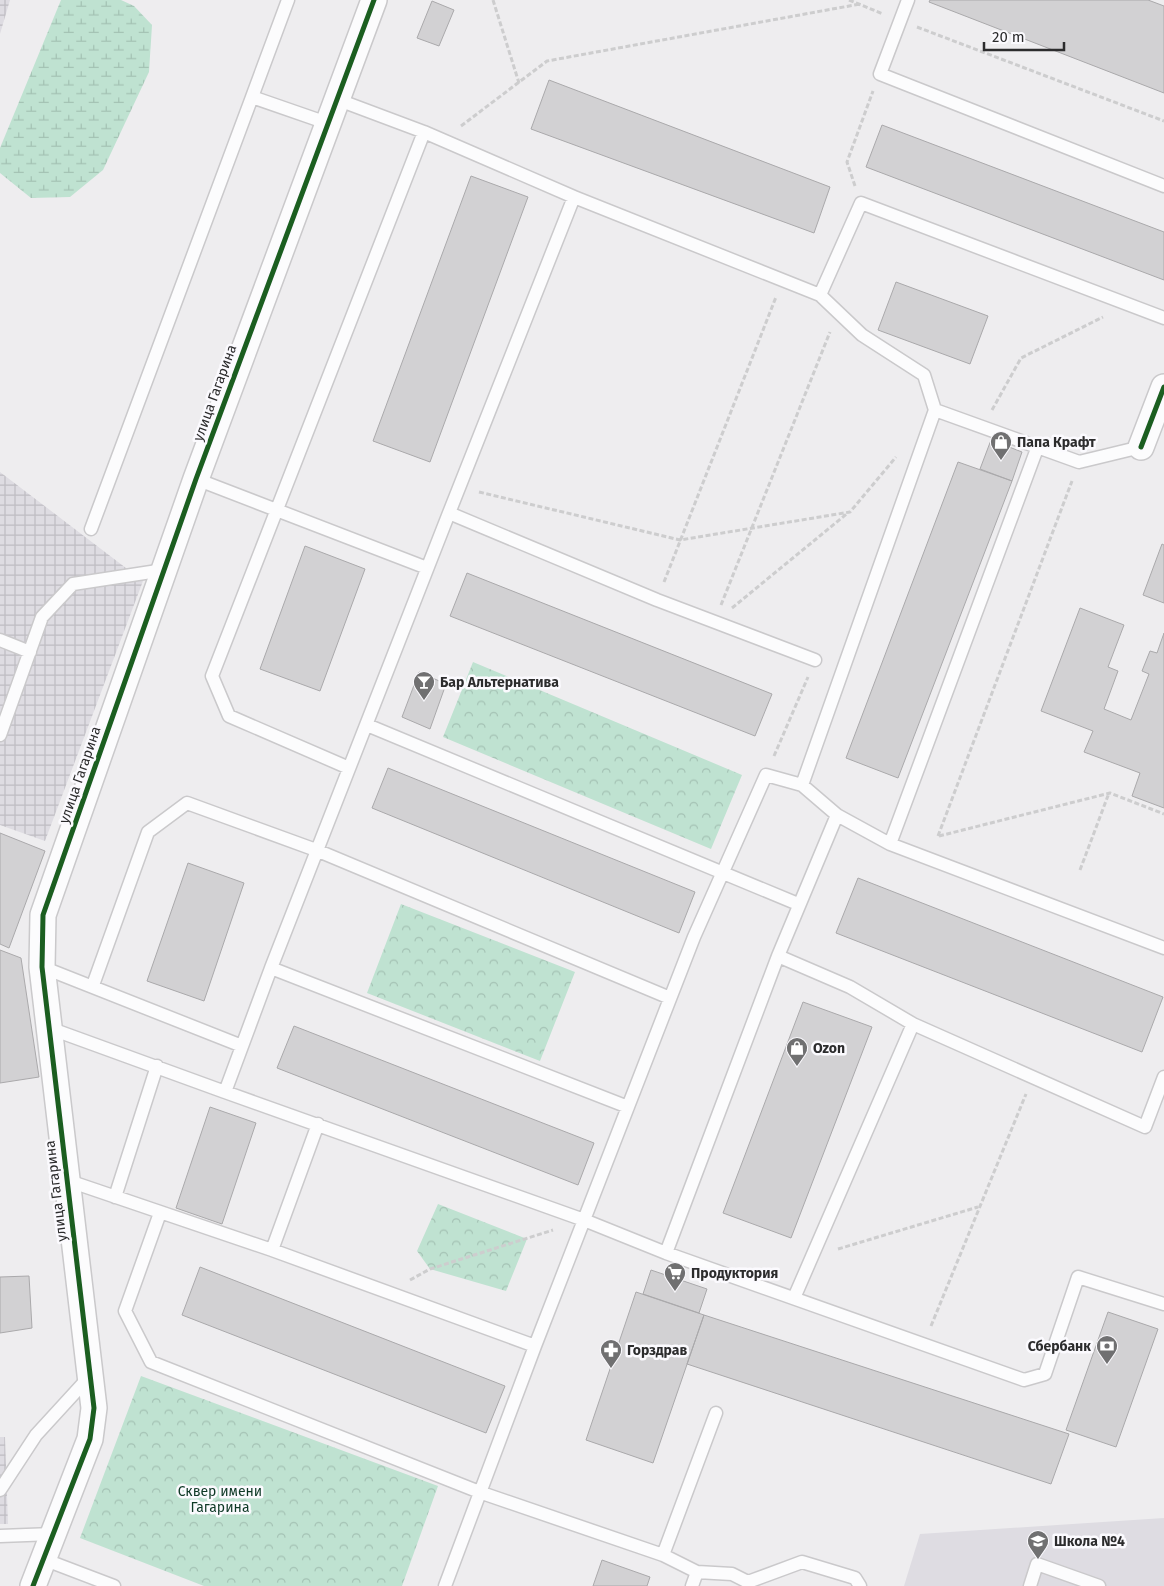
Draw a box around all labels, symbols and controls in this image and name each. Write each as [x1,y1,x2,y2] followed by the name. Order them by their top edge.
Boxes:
[984,20,1064,52] scale bar
[992,28,1025,46] text: 20 m
[190,342,240,444] street label: улица Гагарина
[989,430,1013,461] shop icon: Папа Крафт
[1017,434,1096,451] place label: Папа Крафт
[412,670,436,701] bar icon: Бар Альтернатива
[440,674,559,691] place label: Бар Альтернатива
[55,724,105,826] street label: улица Гагарина
[785,1036,809,1067] shop icon: Ozon
[813,1040,845,1057] place label: Ozon
[41,1139,71,1243] street label: улица Гагарина
[663,1261,687,1292] supermarket icon: Продуктория
[691,1265,778,1282] place label: Продуктория
[1095,1334,1119,1365] bank icon: Сбербанк
[599,1338,623,1369] pharmacy icon: Горздрав
[1028,1338,1091,1355] place label: Сбербанк
[627,1342,687,1359] place label: Горздрав
[178,1483,262,1516] park label: Сквер имени Гагарина
[1026,1529,1050,1560] school or university icon: Школа №4
[1054,1533,1125,1550] place label: Школа №4

